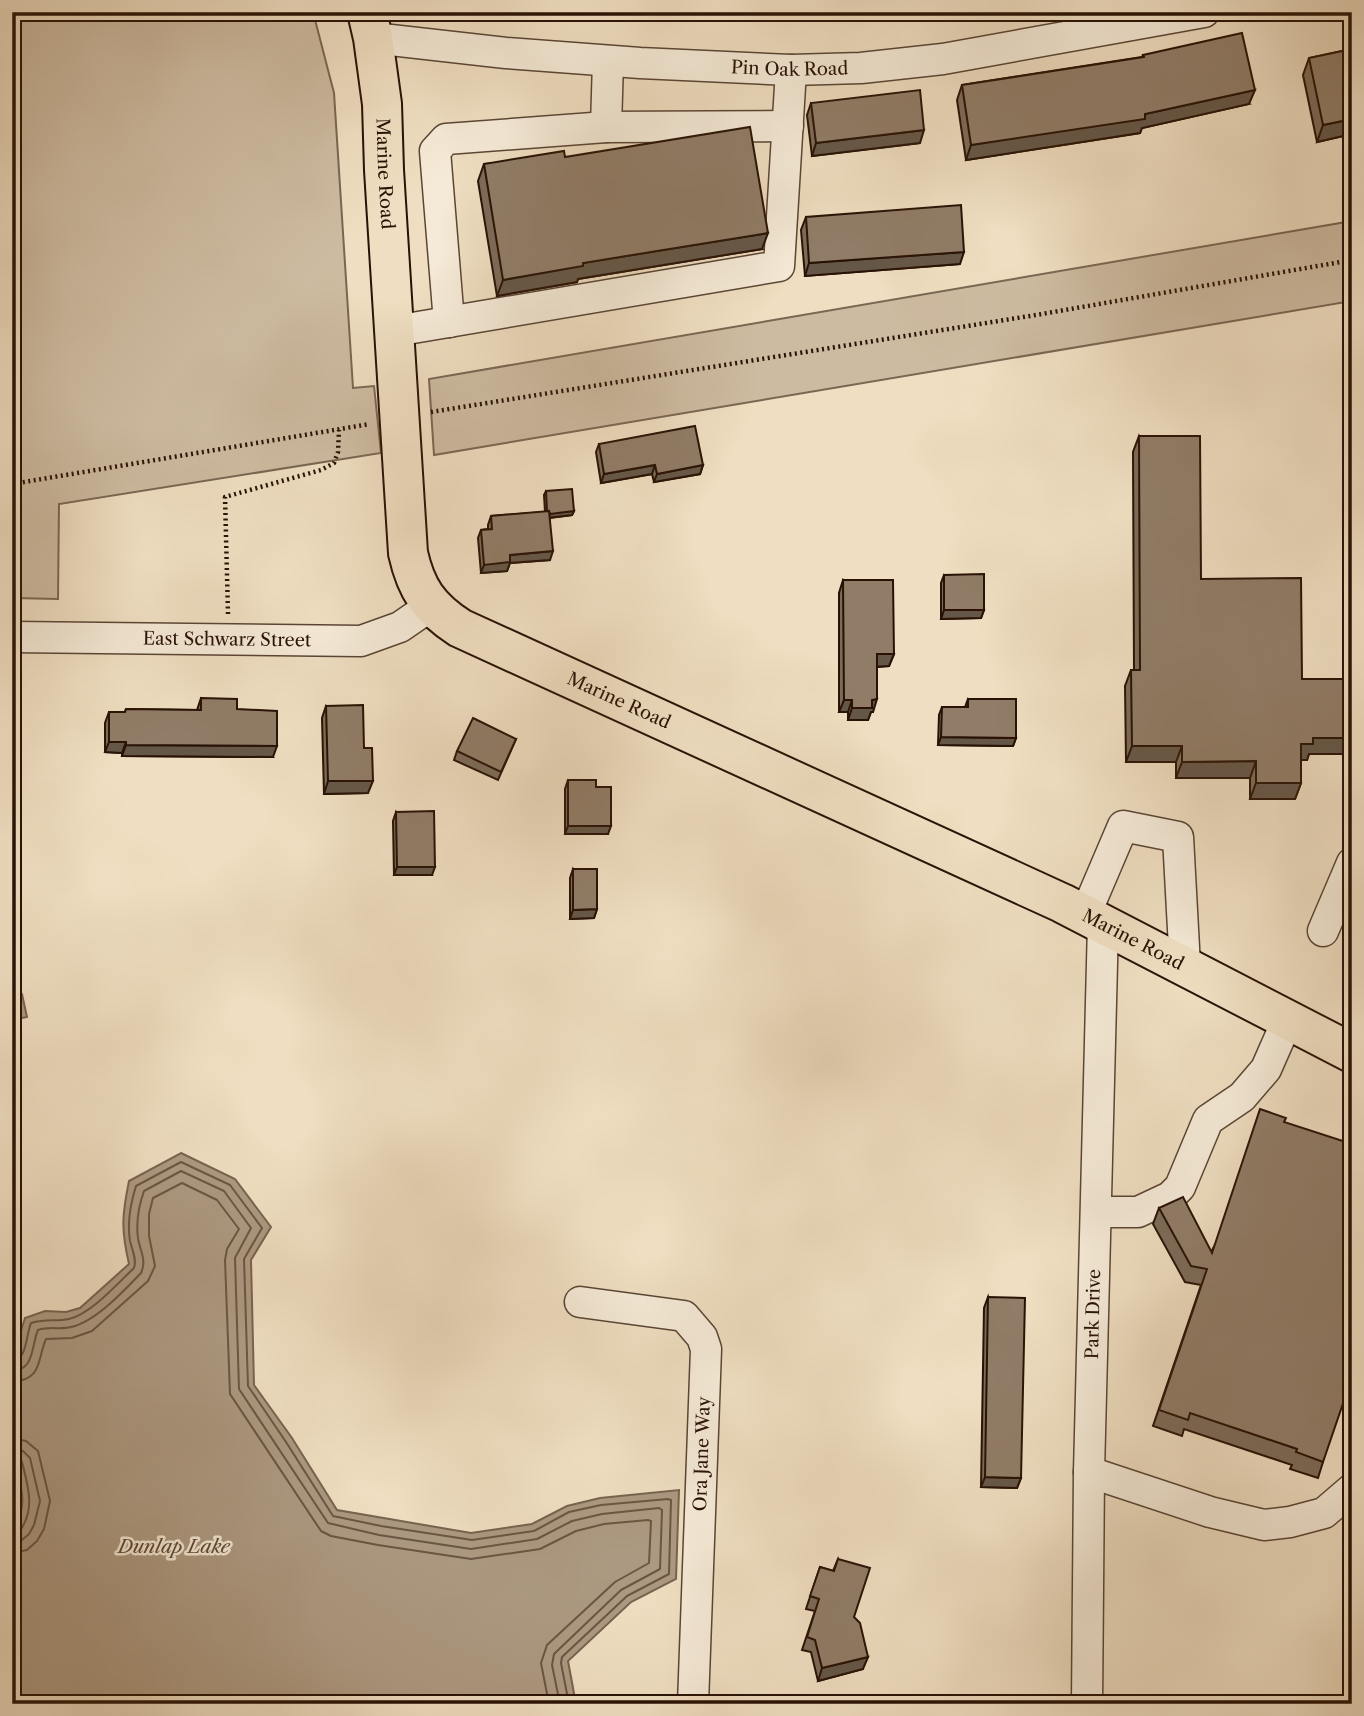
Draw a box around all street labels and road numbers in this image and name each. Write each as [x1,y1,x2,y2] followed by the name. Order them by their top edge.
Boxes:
[731,56,849,81] street label: Pin Oak Road
[371,118,399,230] street label: Marine Road
[143,627,312,651] street label: East Schwarz Street
[564,667,674,734] street label: Marine Road
[1078,904,1187,975] street label: Marine Road
[1081,1269,1105,1360] street label: Park Drive
[689,1395,715,1512] street label: Ora Jane Way

